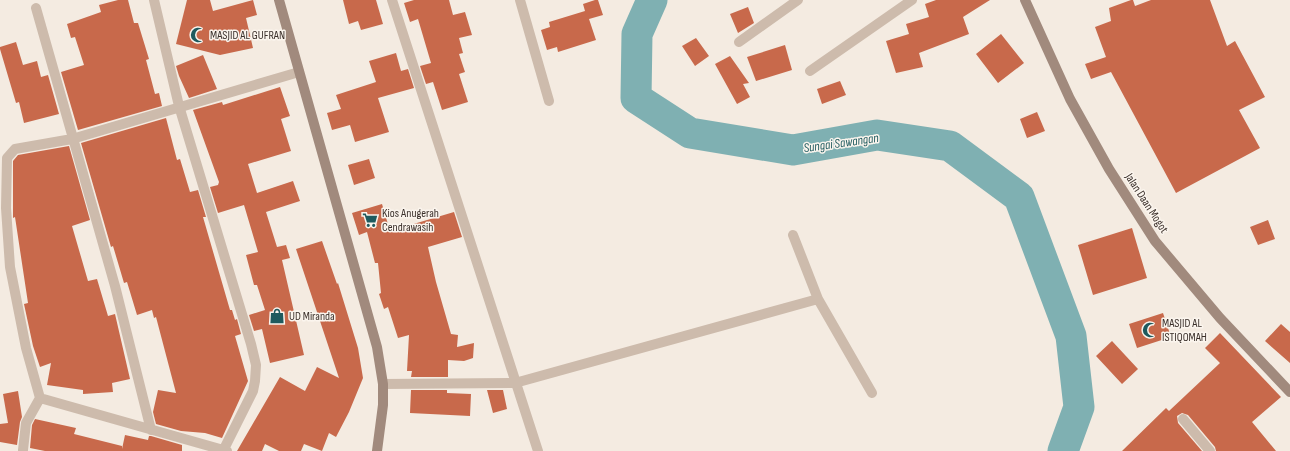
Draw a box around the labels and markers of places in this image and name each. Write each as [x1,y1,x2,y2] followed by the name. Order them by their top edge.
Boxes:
[189,26,207,44] mosque icon: MASJID AL GUFRAN
[210,28,285,43] place label: MASJID AL GUFRAN
[382,206,439,235] place label: Kios Anugerah Cendrawasih
[361,211,379,229] supermarket icon: Kios Anugerah Cendrawasih
[268,307,286,325] shop icon: UD Miranda
[289,309,335,324] place label: UD Miranda
[1162,316,1207,345] place label: MASJID AL ISTIQOMAH
[1141,321,1159,339] mosque icon: MASJID AL ISTIQOMAH

